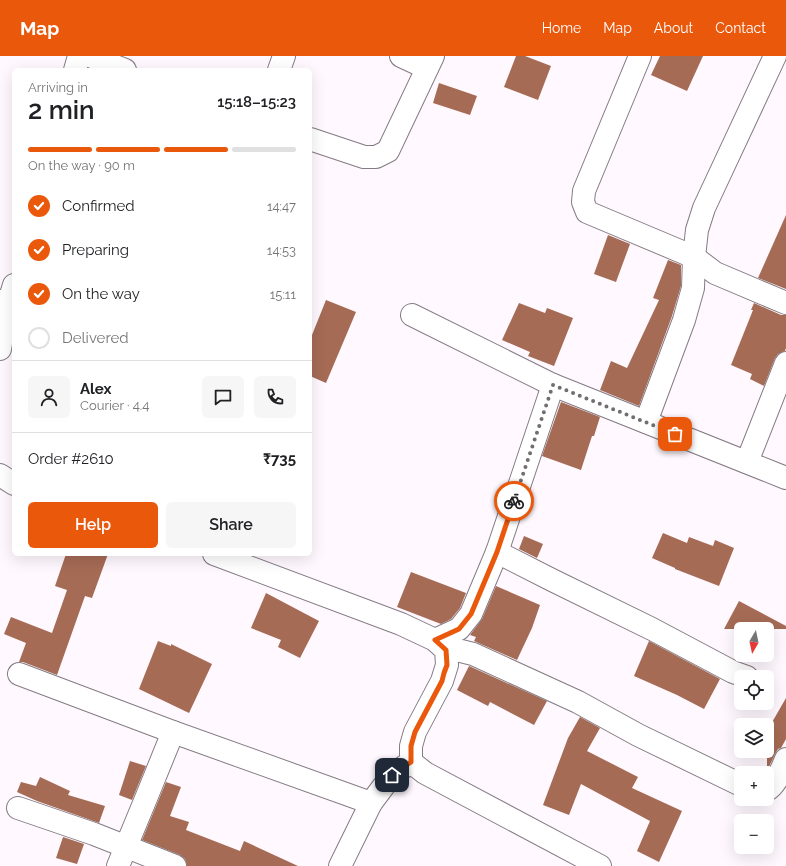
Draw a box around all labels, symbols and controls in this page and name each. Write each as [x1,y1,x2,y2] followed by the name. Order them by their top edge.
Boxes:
[20,17,59,39] text: Map
[542,20,581,36] text: Home
[603,20,632,36] text: Map
[654,20,693,36] text: About
[715,20,766,36] text: Contact
[28,80,88,95] text: Arriving in
[217,93,296,111] text: 15:18–15:23
[28,95,95,125] text: 2 min
[28,158,135,173] text: On the way · 90 m
[28,195,50,217] icon: check
[62,197,135,215] text: Confirmed
[267,199,296,214] text: 14:47
[28,239,50,261] icon: check
[62,241,129,259] text: Preparing
[267,243,296,258] text: 14:53
[28,283,50,305] icon: check
[62,285,140,303] text: On the way
[270,287,296,302] text: 15:11
[62,329,129,347] text: Delivered
[28,376,70,418] button: person
[202,376,244,418] button: chat
[254,376,296,418] button: phone
[80,380,111,398] text: Alex
[80,398,149,413] text: Courier · 4.4
[658,417,692,451] pin
[664,423,686,445] icon: bag
[28,450,114,468] text: Order #2610
[263,450,296,468] text: ₹735
[494,481,534,521] courier
[503,490,525,512] icon: bike
[28,502,158,548] button: Help
[166,502,296,548] button: Share
[734,622,774,662] north arrow
[734,622,774,854] map controls
[734,670,774,710] button: locate
[734,718,774,758] button: layers
[375,758,409,792] pin
[381,764,403,786] icon: home
[734,766,774,806] button: +
[734,814,774,854] button: −

